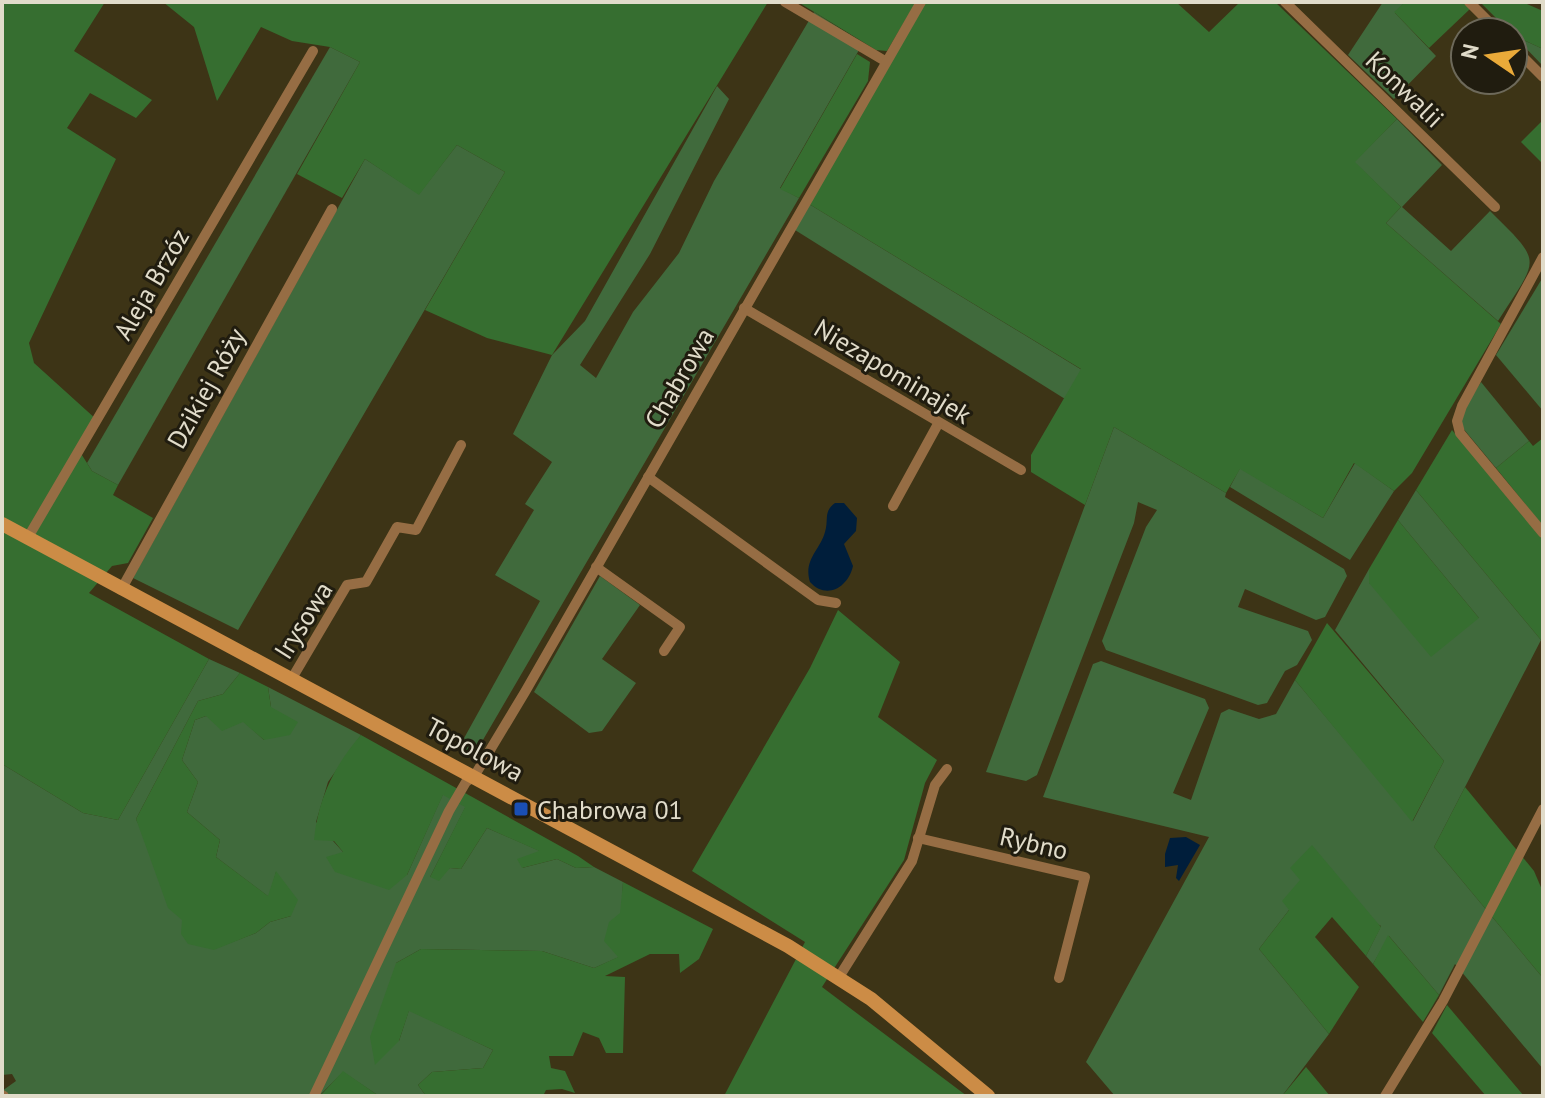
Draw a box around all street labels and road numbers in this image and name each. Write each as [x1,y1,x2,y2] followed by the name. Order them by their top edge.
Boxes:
[1359,44,1451,134] street label: Konwalii
[106,222,196,346] street label: Aleja Brzóz
[808,311,978,431] street label: Niezapominajek
[159,322,253,454] street label: Dzikiej Róży
[637,322,721,434] street label: Chabrowa
[266,575,340,665] street label: Irysowa
[420,709,530,789] street label: Topolowa
[997,819,1071,867] street label: Rybno

